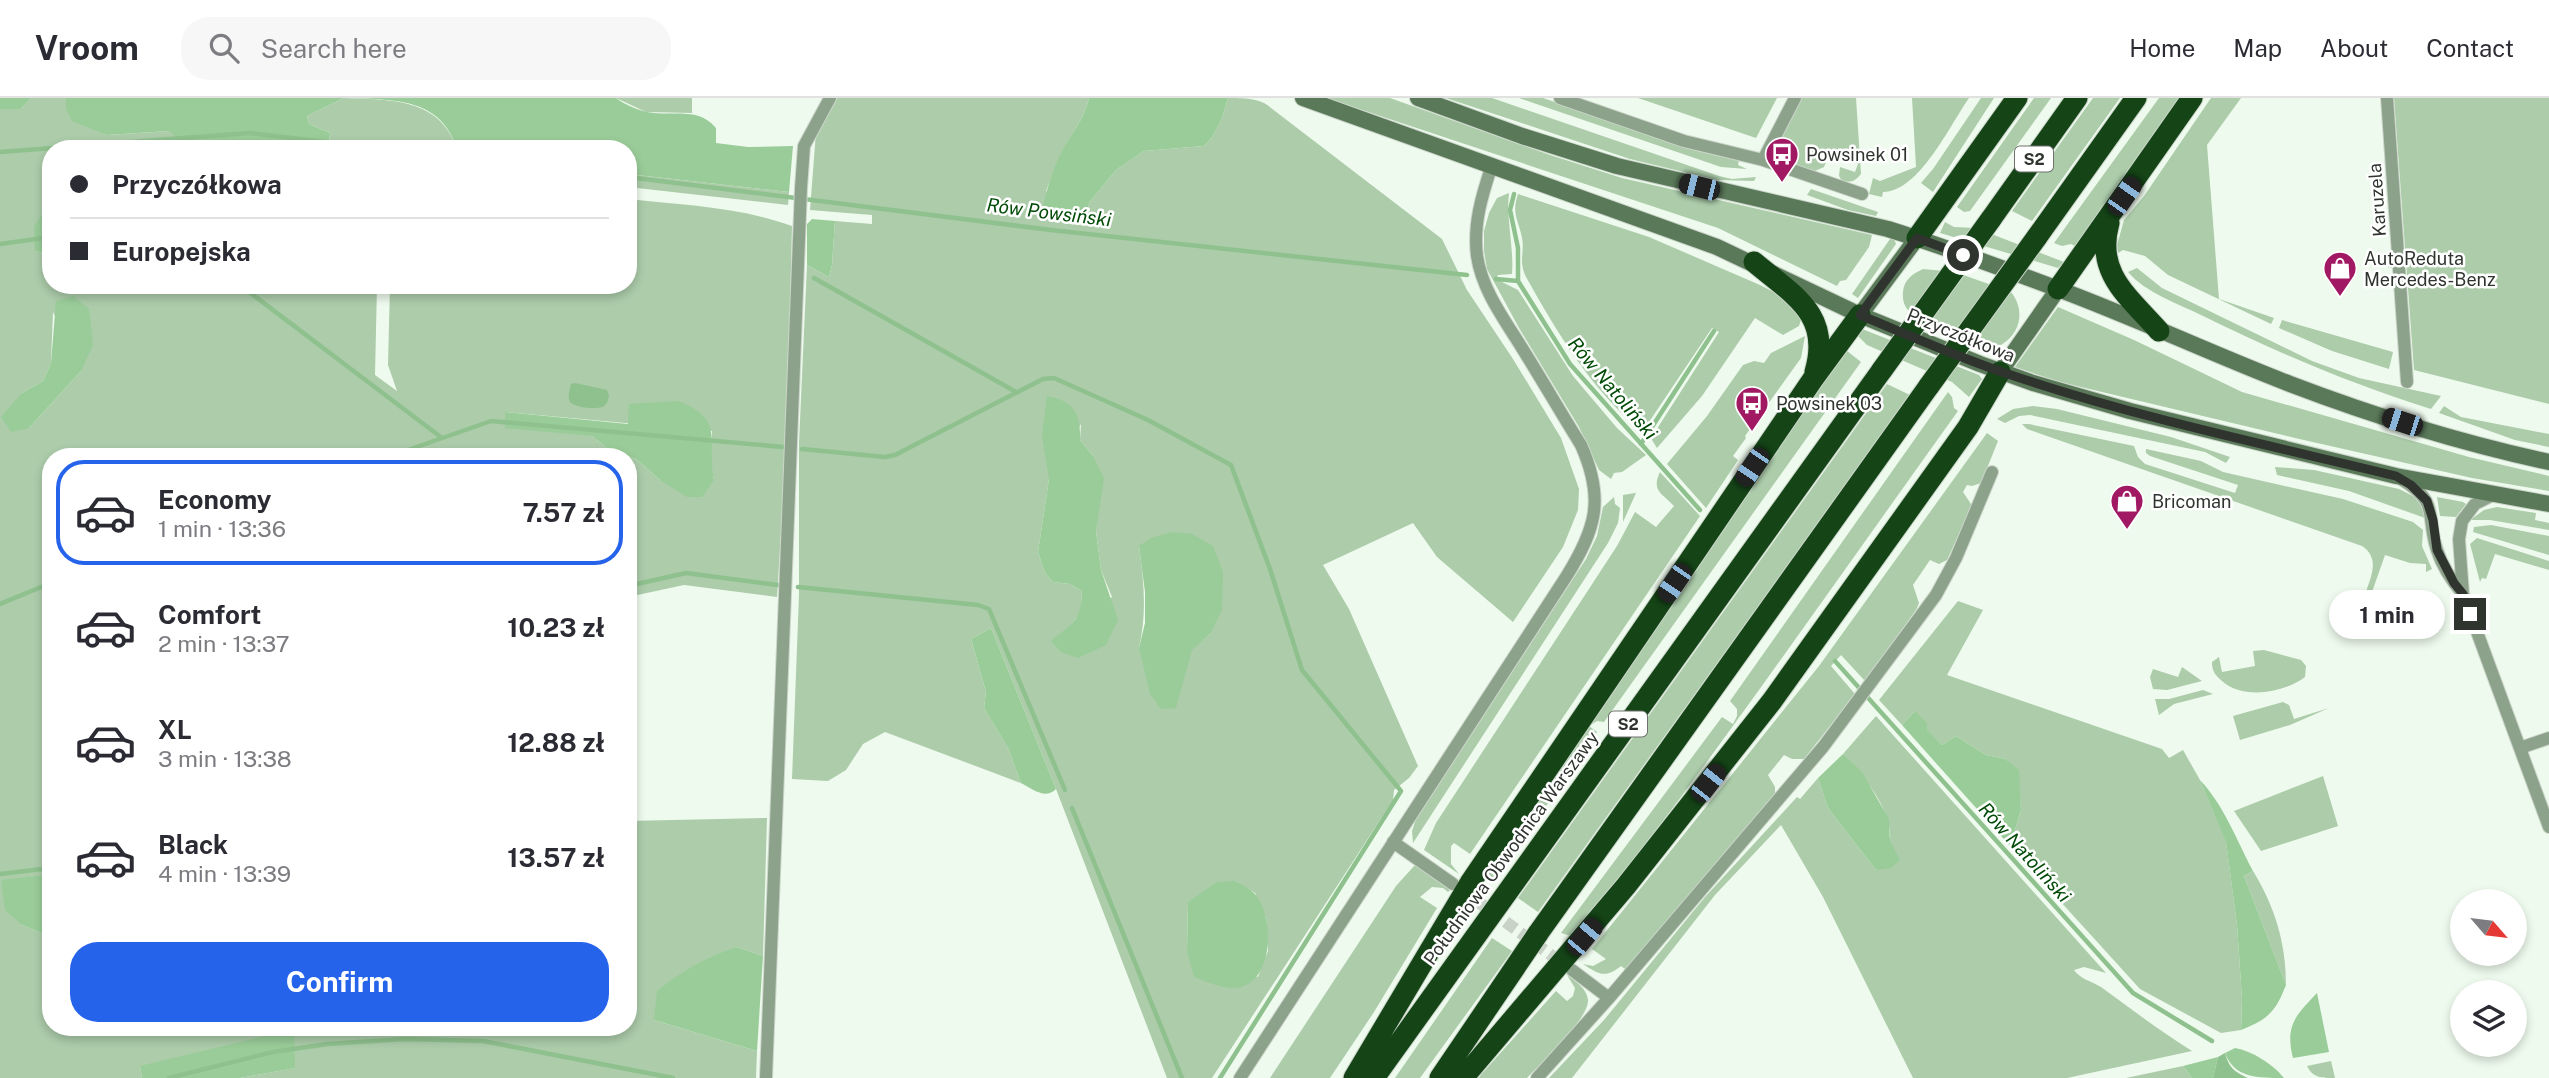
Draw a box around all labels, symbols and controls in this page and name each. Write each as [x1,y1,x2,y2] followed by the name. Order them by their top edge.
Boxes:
[181,17,671,80] search box
[35,29,139,67] text: Vroom
[205,29,243,67] icon: search
[261,33,407,64] text: Search here
[2129,34,2195,62] text: Home
[2233,34,2282,62] text: Map
[2320,34,2388,62] text: About
[2426,34,2514,62] text: Contact
[1763,135,1801,184] bus stop icon: Powsinek 01
[1806,144,1908,165] place label: Powsinek 01
[2015,146,2053,172] road number: S2
[2364,163,2390,237] street label: Karuzela
[112,169,282,200] text: Przyczółkowa
[1677,172,1722,202] car
[2104,173,2145,219] car
[986,193,1113,231] water label: Rów Powsiński
[112,236,251,267] text: Europejska
[1947,239,1979,271] route start
[2364,248,2496,290] place label: AutoReduta Mercedes-Benz
[2321,249,2359,298] shop icon: AutoReduta Mercedes-Benz
[1904,304,2018,366] street label: Przyczółkowa
[1564,332,1662,444] water label: Rów Natoliński
[1733,384,1771,433] bus stop icon: Powsinek 03
[1776,393,1882,414] place label: Powsinek 03
[2379,406,2426,438] car
[1732,444,1773,490] car
[74,481,137,544] icon: car
[2108,482,2146,531] shop icon: Bricoman
[158,484,271,515] text: Economy
[2152,491,2231,512] place label: Bricoman
[522,497,605,528] text: 7.57 zł
[158,515,286,542] text: 1 min · 13:36
[1654,560,1695,606] car
[2330,589,2446,638] callout: 1 min
[74,596,137,659] icon: car
[2454,598,2486,630] route end
[158,599,261,630] text: Comfort
[2359,601,2415,628] text: 1 min
[507,612,605,643] text: 10.23 zł
[158,630,290,657] text: 2 min · 13:37
[74,711,137,774] icon: car
[1609,712,1647,736] road number: S2
[158,714,192,745] text: XL
[507,727,605,758] text: 12.88 zł
[1419,727,1603,969] street label: Południowa Obwodnica Warszawy
[158,745,292,772] text: 3 min · 13:38
[1687,760,1730,806] car
[1974,798,2076,907] water label: Rów Natoliński
[74,826,137,889] icon: car
[158,829,228,860] text: Black
[507,842,605,873] text: 13.57 zł
[158,860,291,887] text: 4 min · 13:39
[2450,889,2527,966] north arrow
[2450,889,2527,1057] map controls
[1563,914,1606,960] car
[70,942,609,1022] button: Confirm
[2450,980,2527,1057] button: layers

